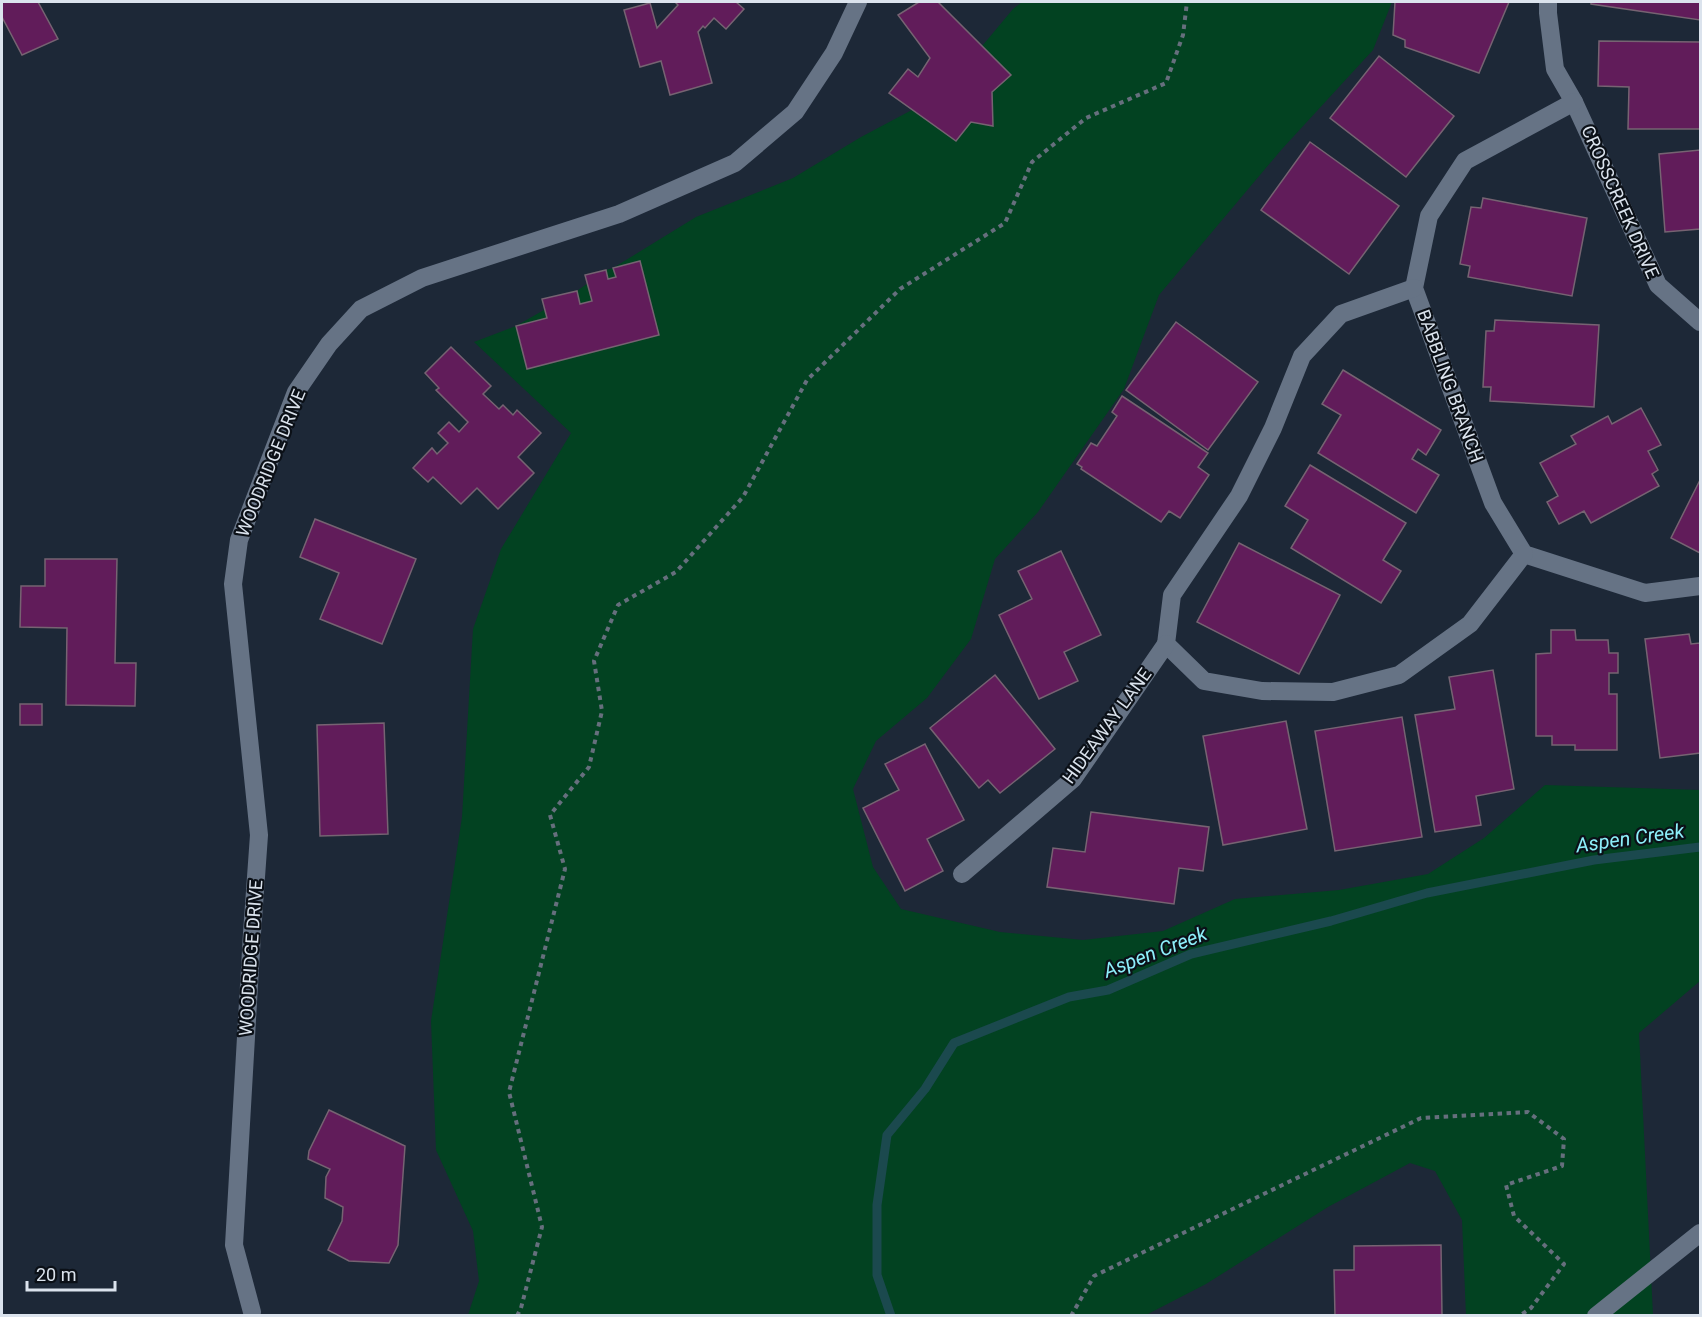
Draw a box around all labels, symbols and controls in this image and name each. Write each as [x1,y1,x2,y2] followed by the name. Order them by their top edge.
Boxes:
[1577,122,1664,281] street label: CROSSCREEK DRIVE
[1413,307,1488,465] street label: BABBLING BRANCH
[231,386,310,539] street label: WOODRIDGE DRIVE
[1058,664,1155,787] street label: HIDEAWAY LANE
[1573,818,1687,858] water label: Aspen Creek
[235,879,266,1037] street label: WOODRIDGE DRIVE
[1099,921,1211,983] water label: Aspen Creek
[27,1254,116,1292] scale bar
[36,1264,76,1285] text: 20 m

